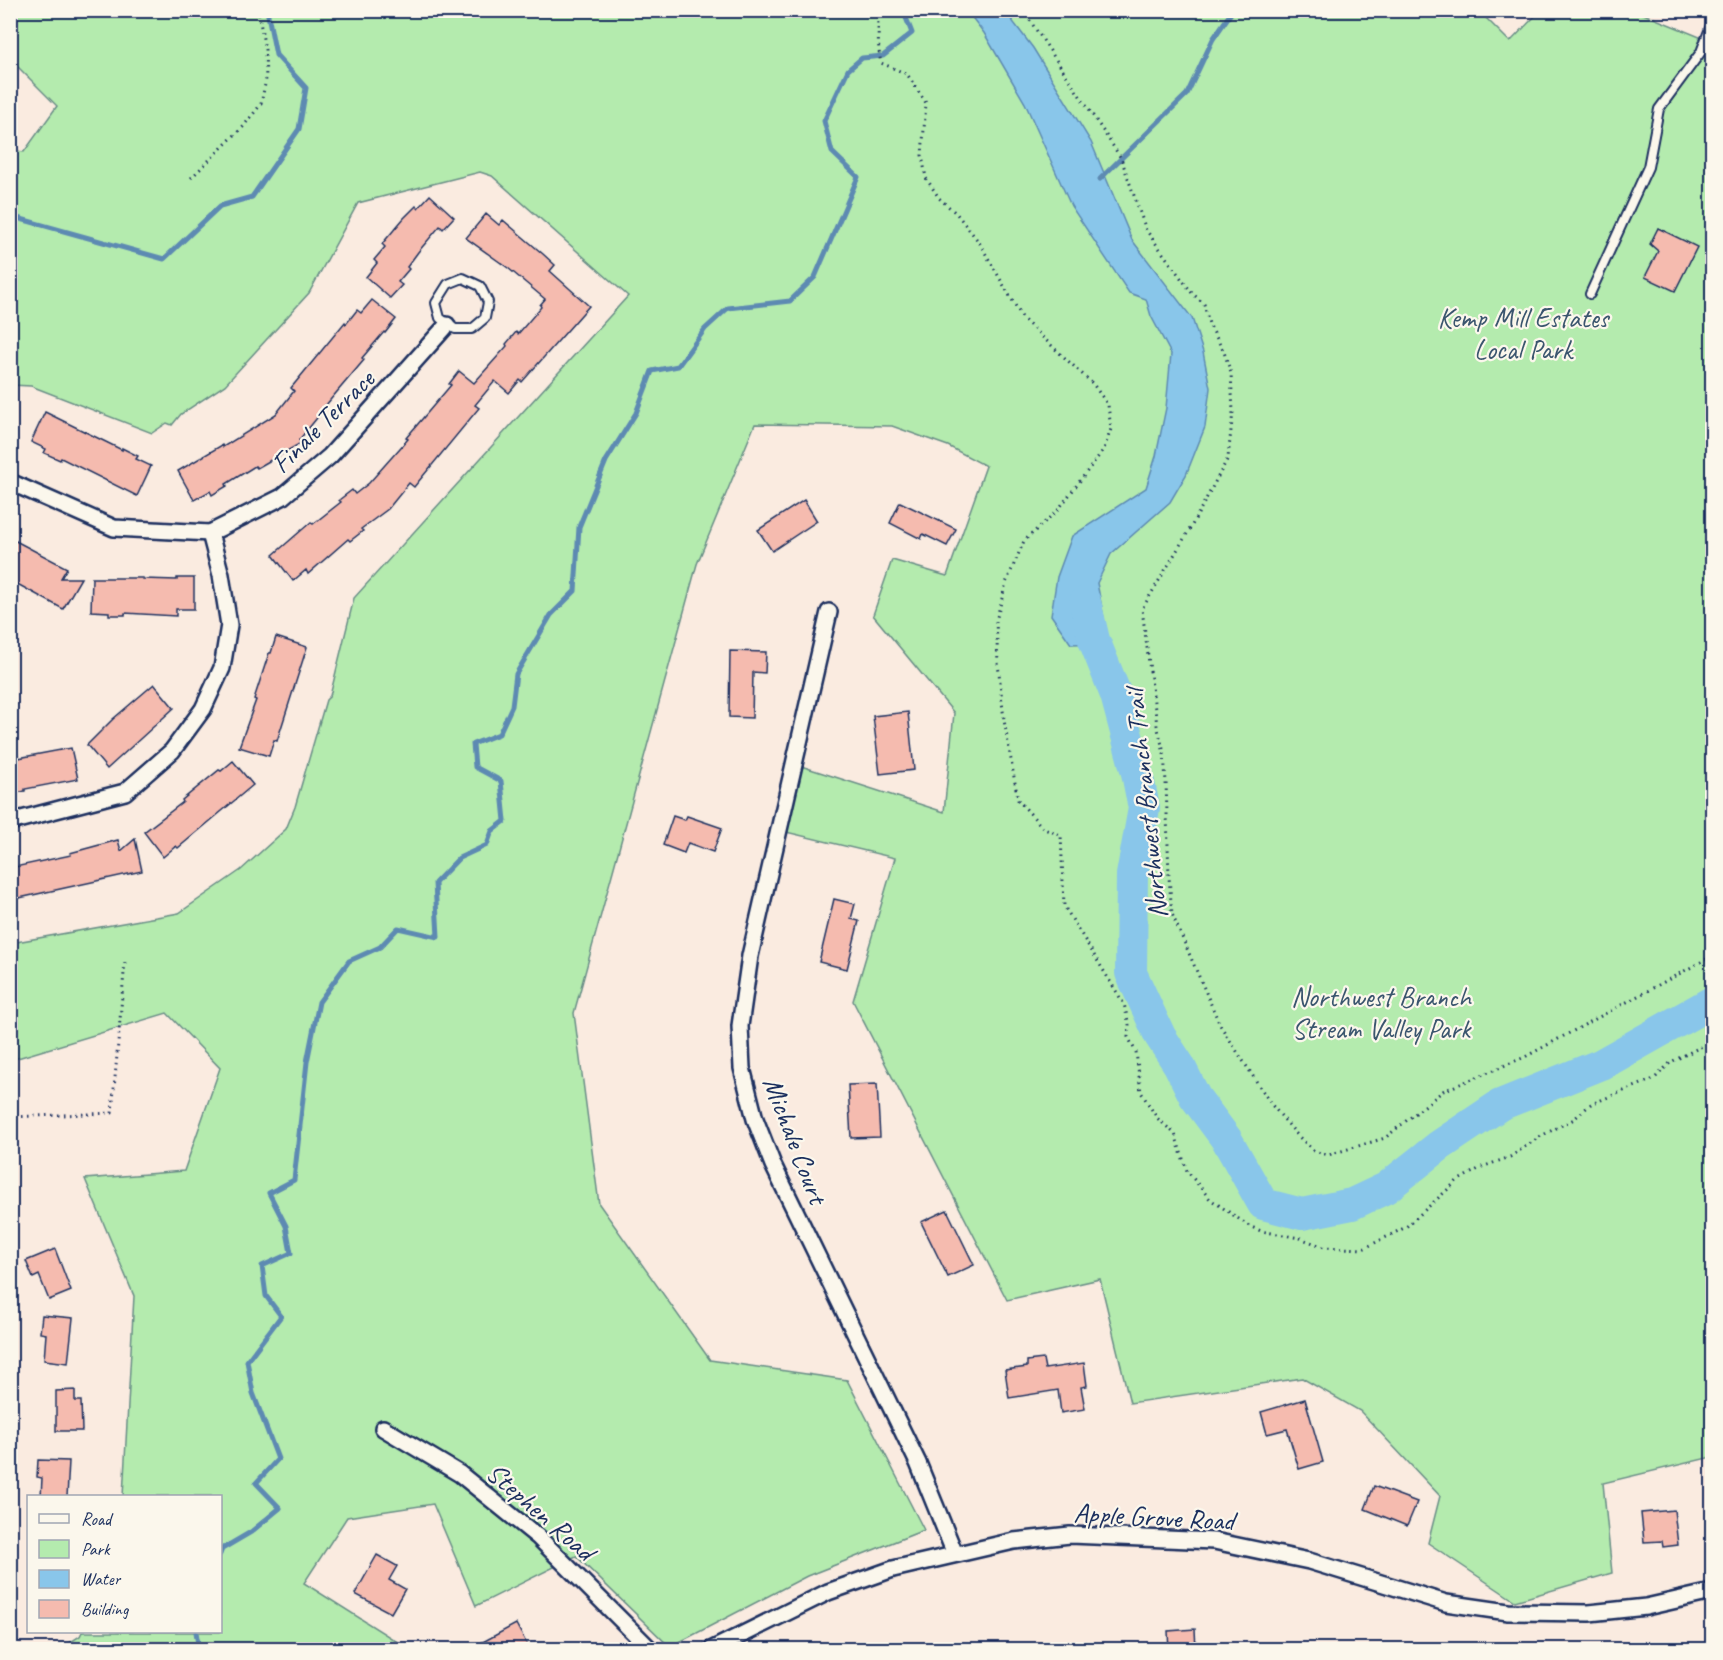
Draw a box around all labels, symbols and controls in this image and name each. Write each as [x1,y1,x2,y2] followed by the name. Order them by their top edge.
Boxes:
[1438,300,1611,367] park label: Kemp Mill Estates Local Park
[263,361,383,481] street label: Finale Terrace
[1115,682,1175,920] street label: Northwest Branch Trail
[1291,979,1473,1046] park label: Northwest Branch Stream Valley Park
[755,1072,837,1211] street label: Michale Court
[479,1455,605,1571] street label: Stephen Road
[27,1495,222,1633] legend
[1073,1495,1239,1538] street label: Apple Grove Road
[81,1508,114,1530] text: Road
[81,1538,111,1560] text: Park
[81,1568,122,1590] text: Water
[81,1598,130,1620] text: Building

